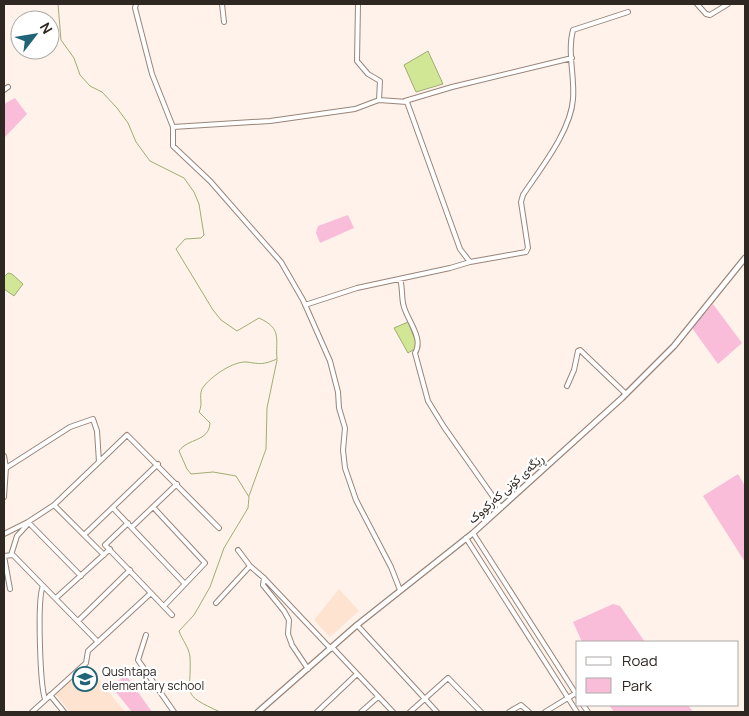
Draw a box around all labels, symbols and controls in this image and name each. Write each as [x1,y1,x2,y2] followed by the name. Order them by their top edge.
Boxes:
[10,10,60,60] north arrow
[36,19,57,37] text: N
[464,450,549,529] street label: ڕێگەی کۆنی کەرکووک
[576,641,739,706] legend
[622,650,658,671] text: Road
[102,663,204,694] place label: Qushtapa elementary school
[72,666,98,692] school or university icon: Qushtapa elementary school
[622,675,652,696] text: Park

